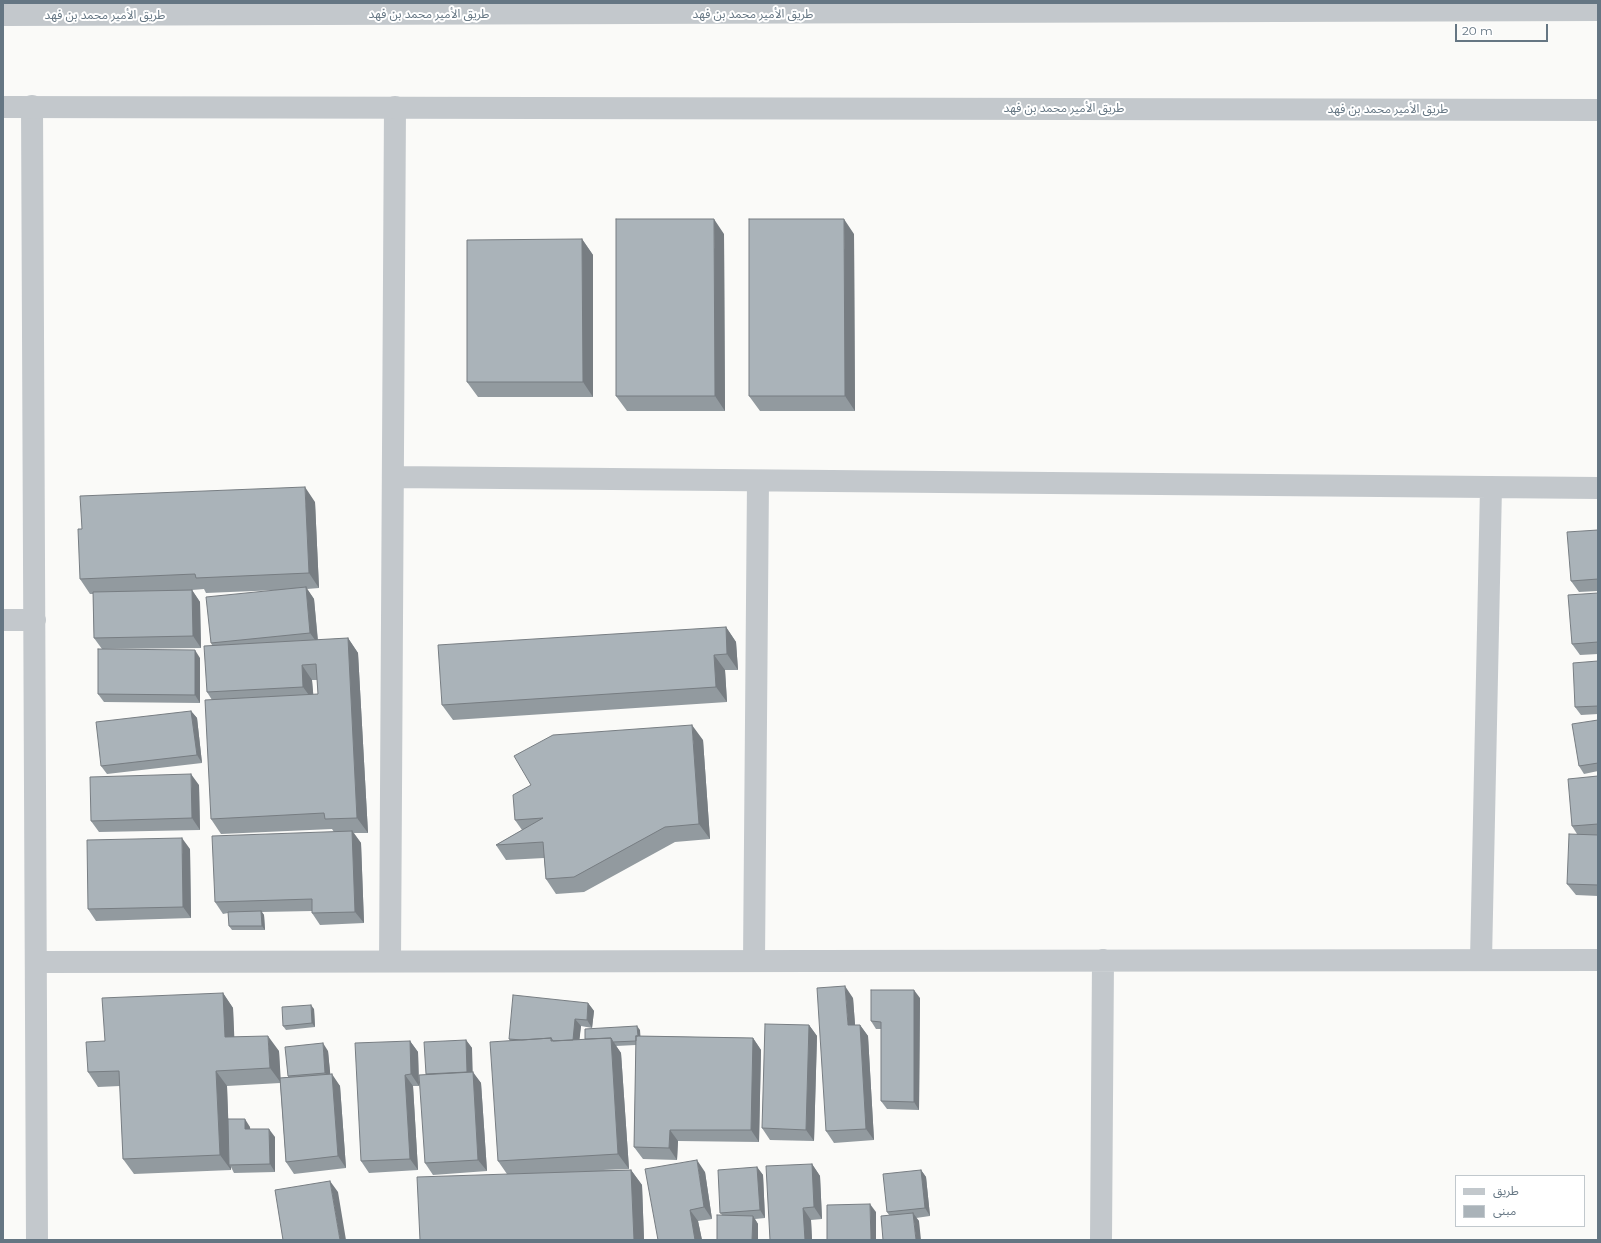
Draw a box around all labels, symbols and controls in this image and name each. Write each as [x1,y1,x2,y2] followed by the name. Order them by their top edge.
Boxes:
[369,7,489,21] street label: طريق الأمير محمد بن فهد
[693,7,813,21] street label: طريق الأمير محمد بن فهد
[45,8,165,22] street label: طريق الأمير محمد بن فهد
[1457,16,1550,42] scale bar
[1462,23,1493,38] text: 20 m
[1004,101,1124,115] street label: طريق الأمير محمد بن فهد
[1328,102,1448,116] street label: طريق الأمير محمد بن فهد
[1455,1175,1585,1227] legend
[1493,1183,1519,1198] text: طريق
[1493,1203,1516,1218] text: مبنى

